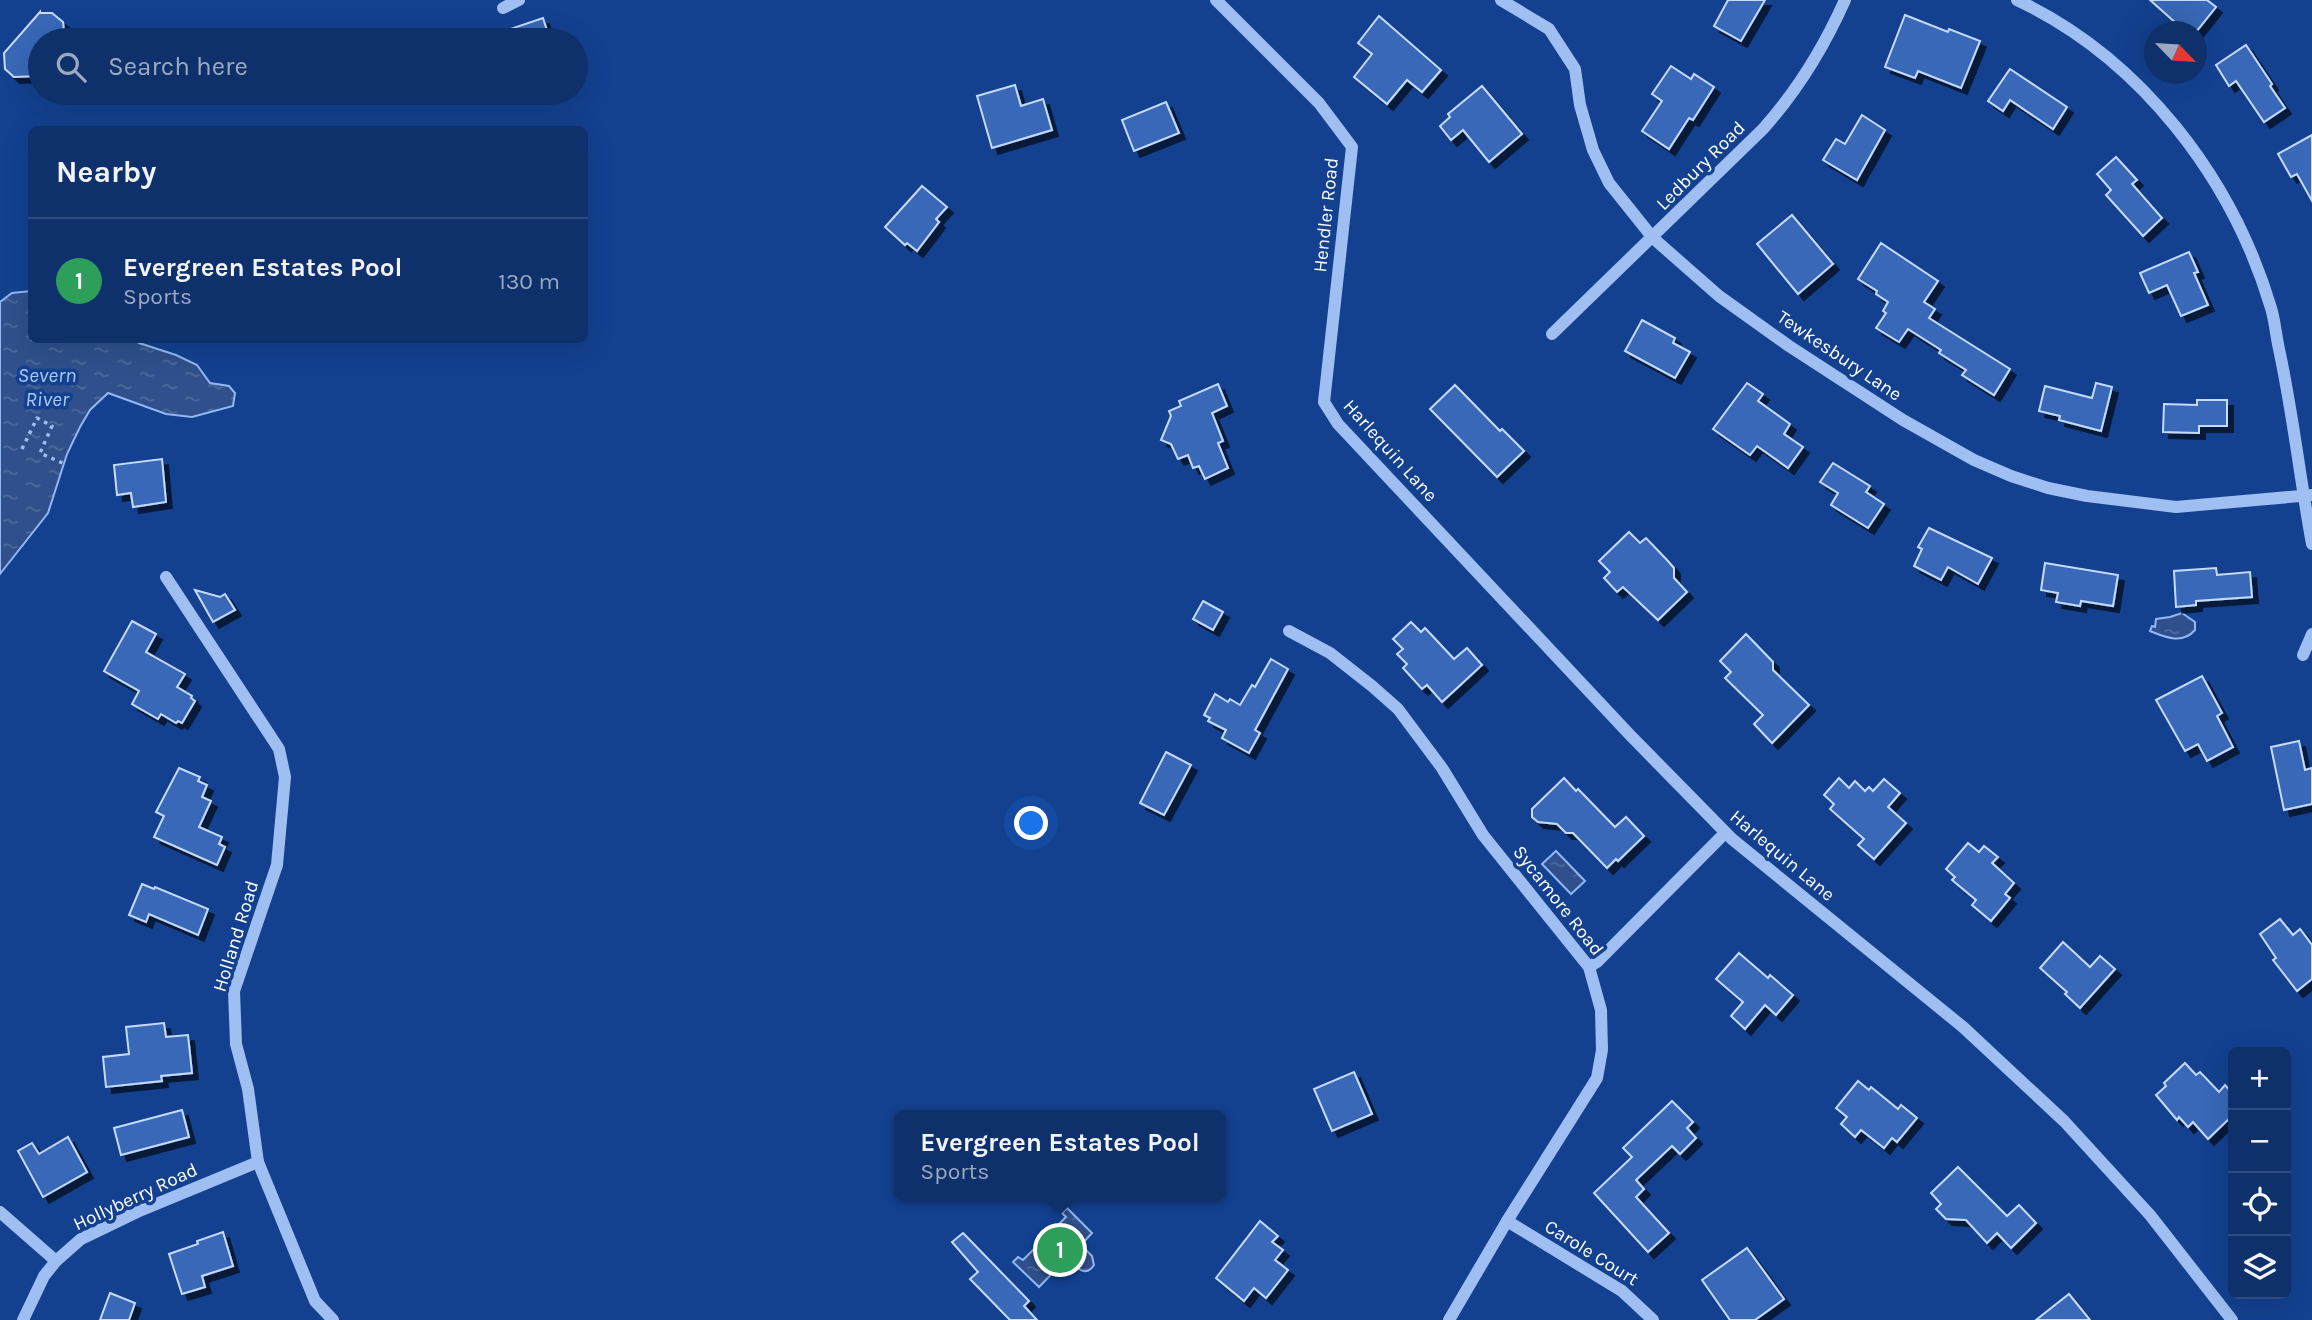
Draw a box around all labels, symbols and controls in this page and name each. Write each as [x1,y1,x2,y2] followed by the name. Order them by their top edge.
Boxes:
[2144,21,2207,84] north arrow
[28,28,588,105] search box
[52,48,90,86] icon: search
[108,51,248,82] text: Search here
[1652,117,1750,215] street label: Ledbury Road
[56,154,156,190] text: Nearby
[1309,157,1343,274] street label: Hendler Road
[123,252,402,283] text: Evergreen Estates Pool
[75,268,83,295] text: 1
[498,268,560,295] text: 130 m
[123,283,192,310] text: Sports
[1773,306,1906,406] street label: Tewkesbury Lane
[18,363,77,411] water label: Severn River
[1339,395,1442,506] street label: Harlequin Lane
[1014,806,1048,840] your location
[1726,806,1839,906] street label: Harlequin Lane
[1508,841,1608,960] street label: Sycamore Road
[209,878,263,995] street label: Holland Road
[2228,1047,2291,1299] map controls
[2228,1047,2291,1110] button: +
[894,1110,1226,1201] popup
[2228,1110,2291,1173] button: −
[920,1127,1200,1158] text: Evergreen Estates Pool
[920,1158,989,1185] text: Sports
[70,1159,201,1235] street label: Hollyberry Road
[2228,1173,2291,1236] button: locate
[1540,1215,1642,1290] street label: Carole Court
[1037,1224,1083,1276] pin: 1
[2228,1236,2291,1299] button: layers

